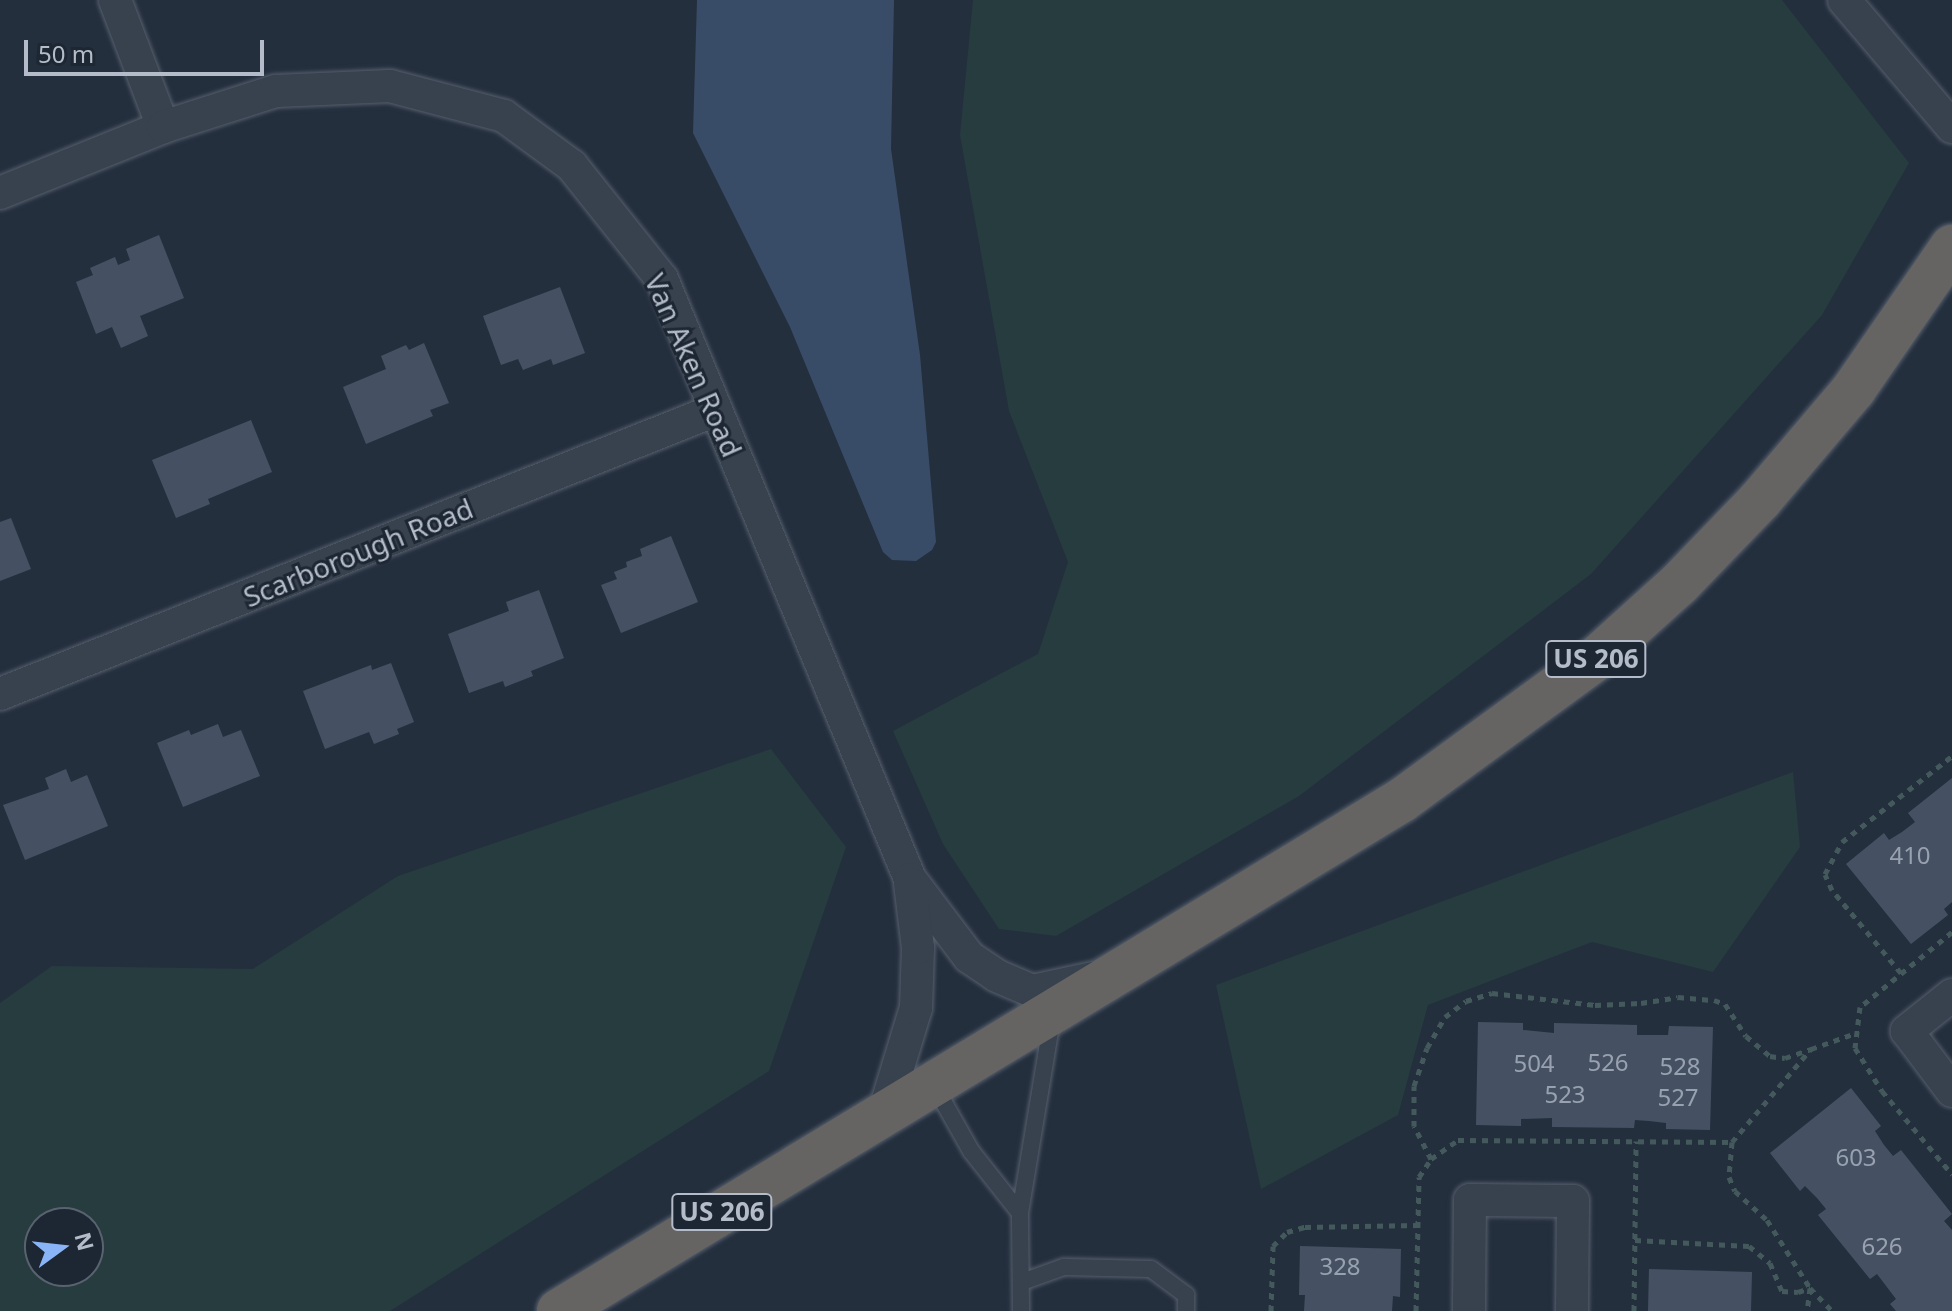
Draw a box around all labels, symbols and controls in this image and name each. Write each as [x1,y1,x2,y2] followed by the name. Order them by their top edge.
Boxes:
[28,24,268,74] scale bar
[38,37,94,70] text: 50 m
[639,268,749,462] street label: Van Aken Road
[238,491,478,613] street label: Scarborough Road
[1544,637,1648,681] road number: US 206
[1889,841,1931,869] house number: 410
[1587,1048,1629,1076] house number: 526
[1513,1049,1555,1077] house number: 504
[1659,1052,1701,1080] house number: 528
[1544,1080,1586,1108] house number: 523
[1657,1083,1699,1111] house number: 527
[1835,1143,1877,1171] house number: 603
[670,1190,774,1234] road number: US 206
[24,1207,104,1287] north arrow
[68,1229,102,1254] text: N
[1861,1232,1903,1260] house number: 626
[1319,1252,1361,1280] house number: 328

